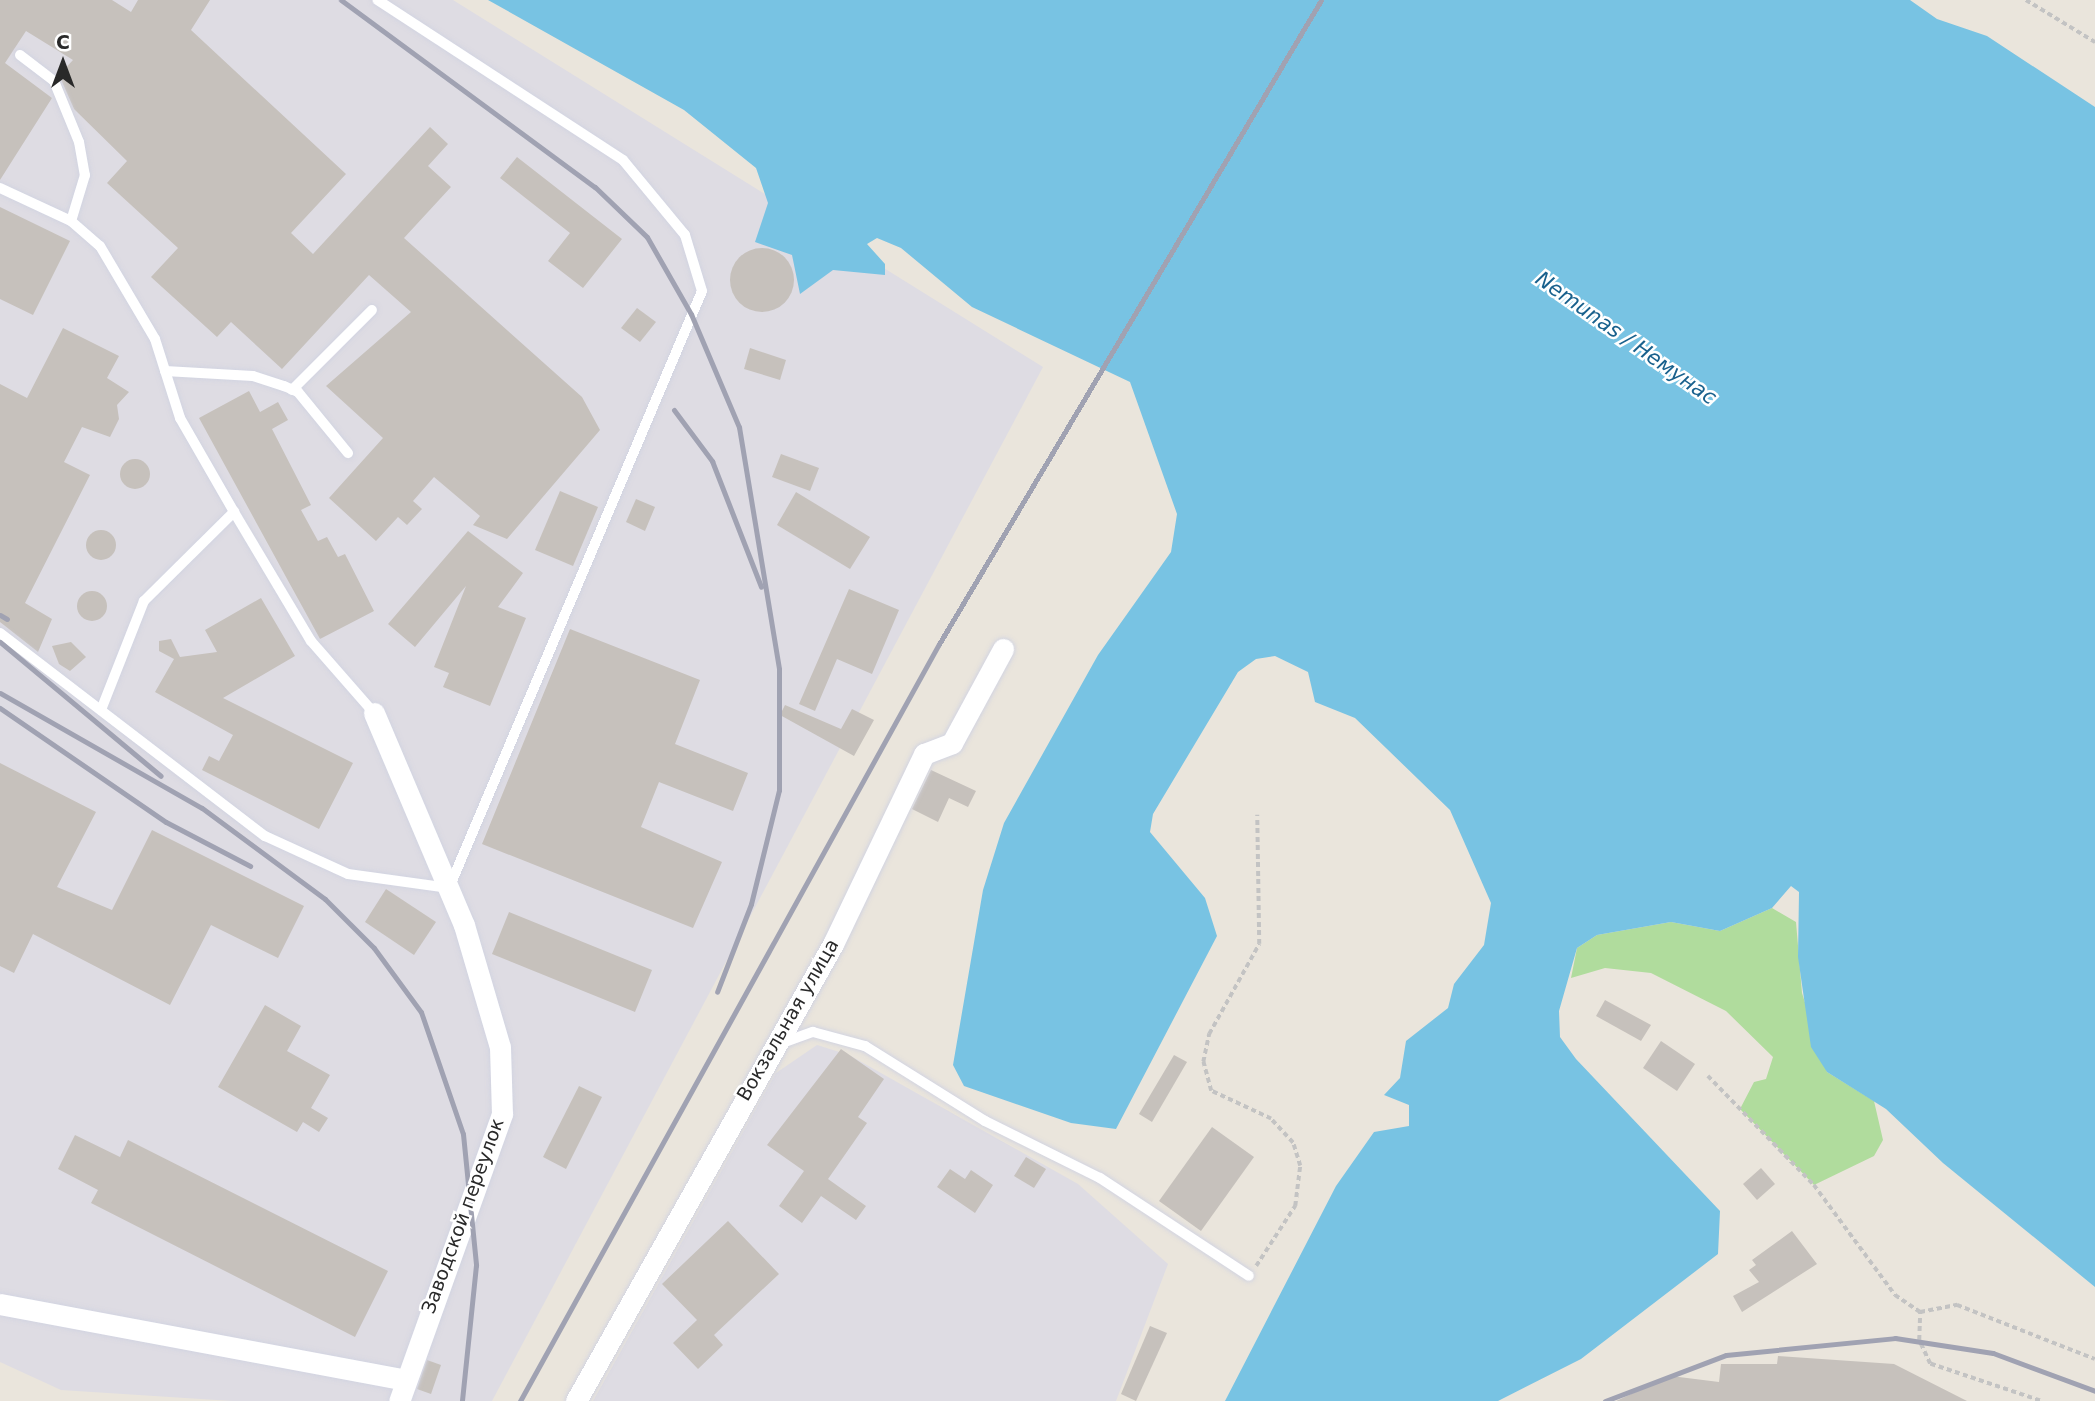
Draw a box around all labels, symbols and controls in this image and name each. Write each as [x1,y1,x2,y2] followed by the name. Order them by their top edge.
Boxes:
[28,28,98,98] north arrow
[56,31,70,53] text: С
[1531,266,1721,410] water label: Nemunas / Немунас
[732,935,844,1105] street label: Вокзальная улица
[417,1115,509,1317] street label: Заводской переулок

